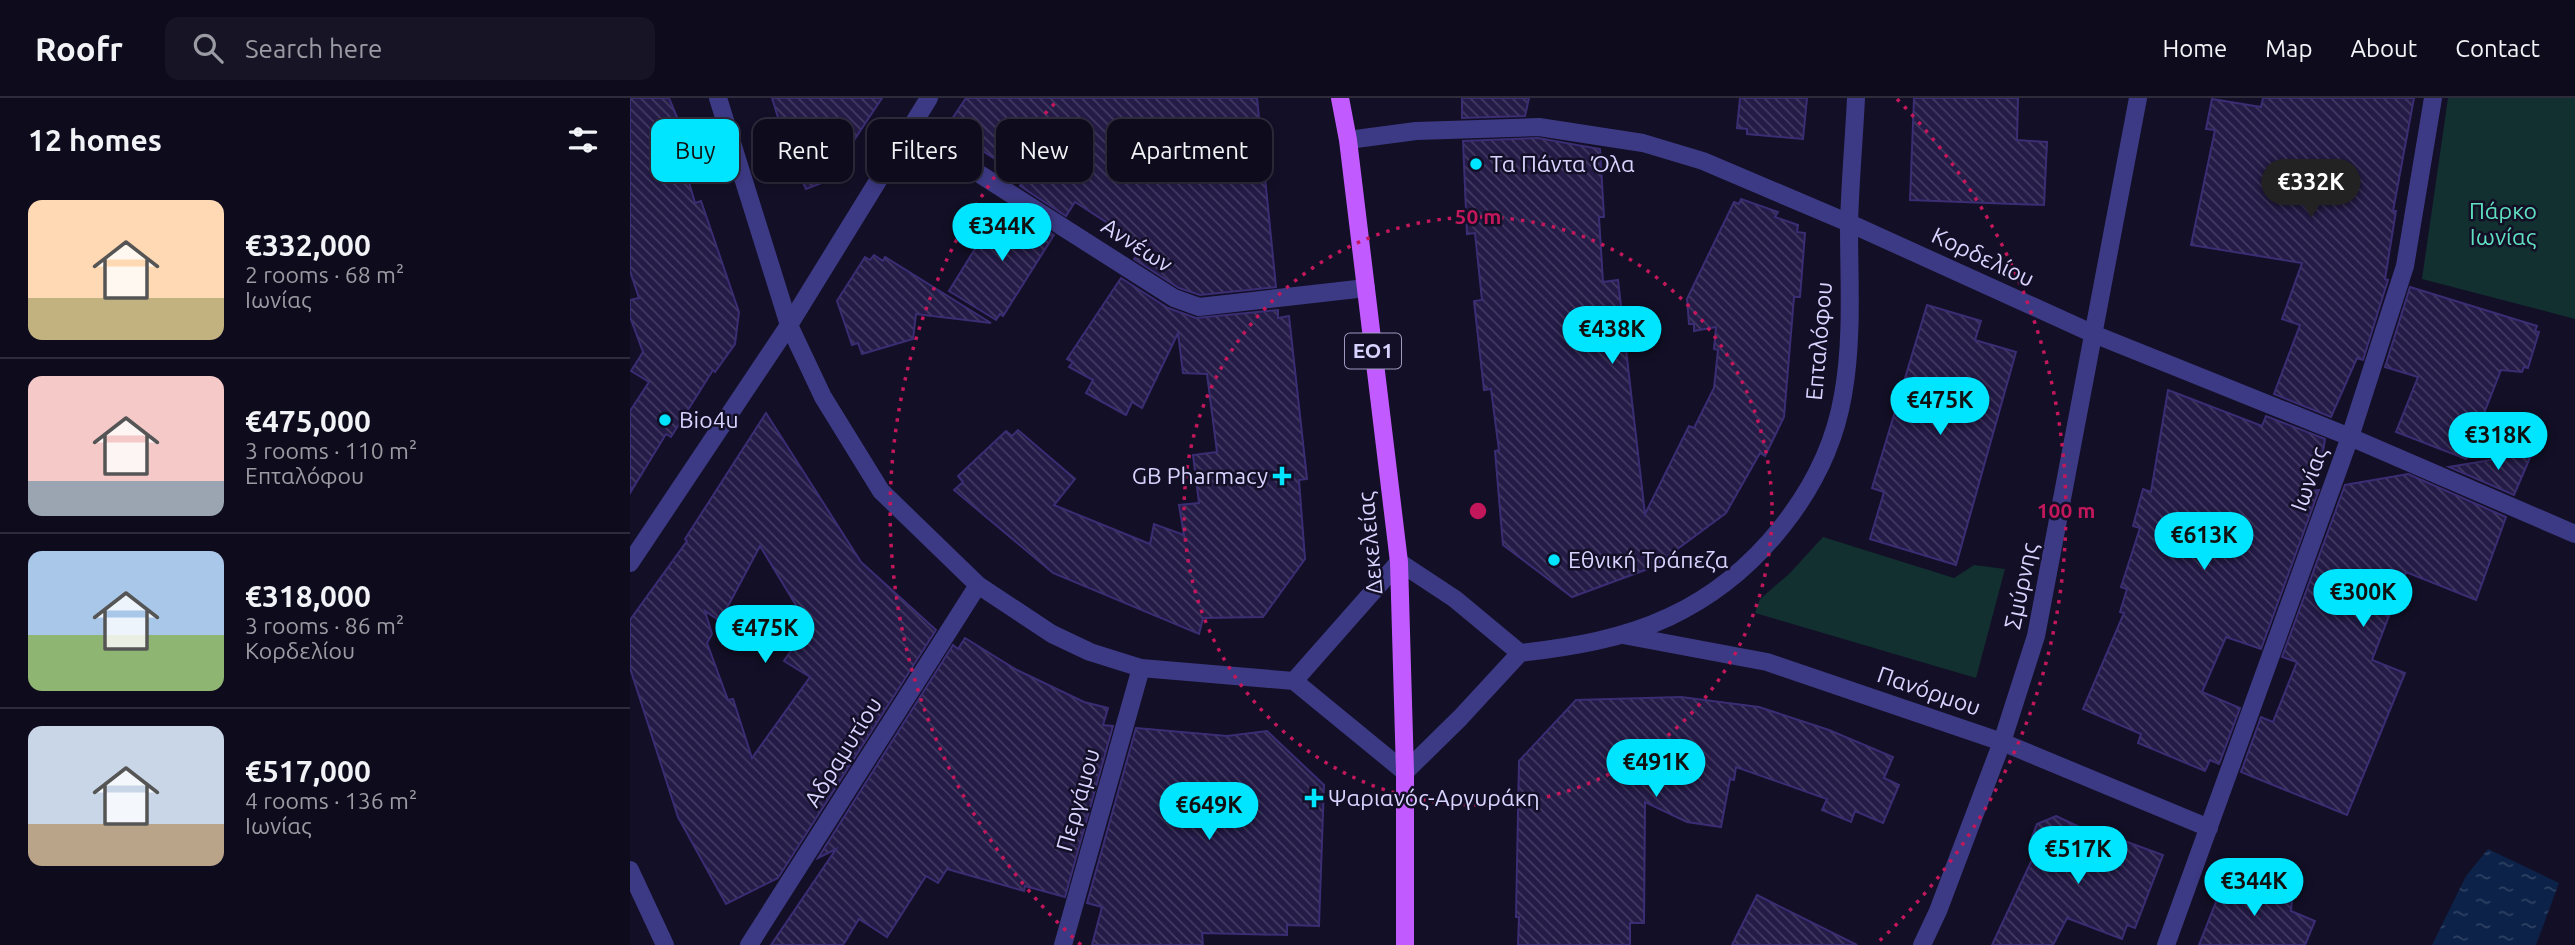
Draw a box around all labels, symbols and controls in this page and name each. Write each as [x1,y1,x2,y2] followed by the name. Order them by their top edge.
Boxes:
[165,17,655,80] search box
[189,29,227,67] icon: search
[35,30,123,67] text: Roofr
[245,34,382,63] text: Search here
[2162,35,2227,62] text: Home
[2265,35,2312,62] text: Map
[2350,35,2417,62] text: About
[2455,35,2540,62] text: Contact
[651,119,739,182] chip: Buy
[753,119,853,182] chip: Rent
[867,119,982,182] chip: Filters
[996,119,1093,182] chip: New
[1107,119,1272,182] chip: Apartment
[564,121,602,159] icon: filters
[28,123,162,157] text: 12 homes
[1490,151,1635,176] place label: Τα Πάντα Όλα
[1468,156,1484,172] marker: Τα Πάντα Όλα
[2262,159,2360,219] pin: €332K
[2277,169,2345,194] text: €332K
[2469,198,2537,250] park label: Πάρκο Ιωνίας
[953,204,1051,263] pin: €344K
[1455,204,1501,228] text: 50 m
[968,213,1036,238] text: €344K
[1097,213,1177,277] street label: Αννέων
[1928,222,2038,291] street label: Κορδελίου
[84,228,168,312] icon: home
[245,228,371,262] text: €332,000
[245,262,404,287] text: 2 rooms · 68 m²
[1801,280,1836,401] street label: Επταλόφου
[245,287,311,312] text: Ιωνίας
[1563,306,1661,366] pin: €438K
[1578,316,1646,341] text: €438K
[1345,334,1401,368] road number: ΕΟ1
[1891,378,1989,437] pin: €475K
[1906,387,1974,412] text: €475K
[84,404,168,488] icon: home
[245,404,371,438] text: €475,000
[679,407,739,432] place label: Bio4u
[657,412,673,428] marker: Bio4u
[2449,412,2547,472] pin: €318K
[2464,422,2532,447] text: €318K
[245,438,417,463] text: 3 rooms · 110 m²
[2285,443,2333,515] street label: Ιωνίας
[245,463,364,488] text: Επταλόφου
[1132,463,1268,488] place label: GB Pharmacy
[1274,468,1290,484] marker: GB Pharmacy
[1353,491,1387,595] street label: Δεκελείας
[2037,498,2095,522] text: 100 m
[1466,499,1490,523] centre of rings
[2155,512,2253,572] pin: €613K
[2170,522,2238,547] text: €613K
[1999,541,2043,631] street label: Σμύρνης
[1568,547,1729,573] place label: Εθνική Τράπεζα
[1546,552,1562,568] marker: Εθνική Τράπεζα
[2314,570,2412,629] pin: €300K
[84,579,168,663] icon: home
[245,579,371,613] text: €318,000
[2329,579,2397,604] text: €300K
[716,606,814,665] pin: €475K
[245,613,404,638] text: 3 rooms · 86 m²
[731,615,799,640] text: €475K
[245,638,355,663] text: Κορδελίου
[1874,661,1984,720] street label: Πανόρμου
[799,692,886,811] street label: Αδραμυτίου
[1607,740,1705,799] pin: €491K
[1051,746,1104,854] street label: Περγάμου
[1622,749,1690,774] text: €491K
[84,754,168,838] icon: home
[245,754,371,788] text: €517,000
[1160,782,1258,842] pin: €649K
[1328,785,1540,811] place label: Ψαριανός-Αργυράκη
[245,788,417,813] text: 4 rooms · 136 m²
[1306,790,1322,806] marker: Ψαριανός-Αργυράκη
[1175,792,1243,817] text: €649K
[245,813,311,838] text: Ιωνίας
[2029,826,2127,886] pin: €517K
[2044,836,2112,861] text: €517K
[2205,858,2303,918] pin: €344K
[2220,868,2288,893] text: €344K

